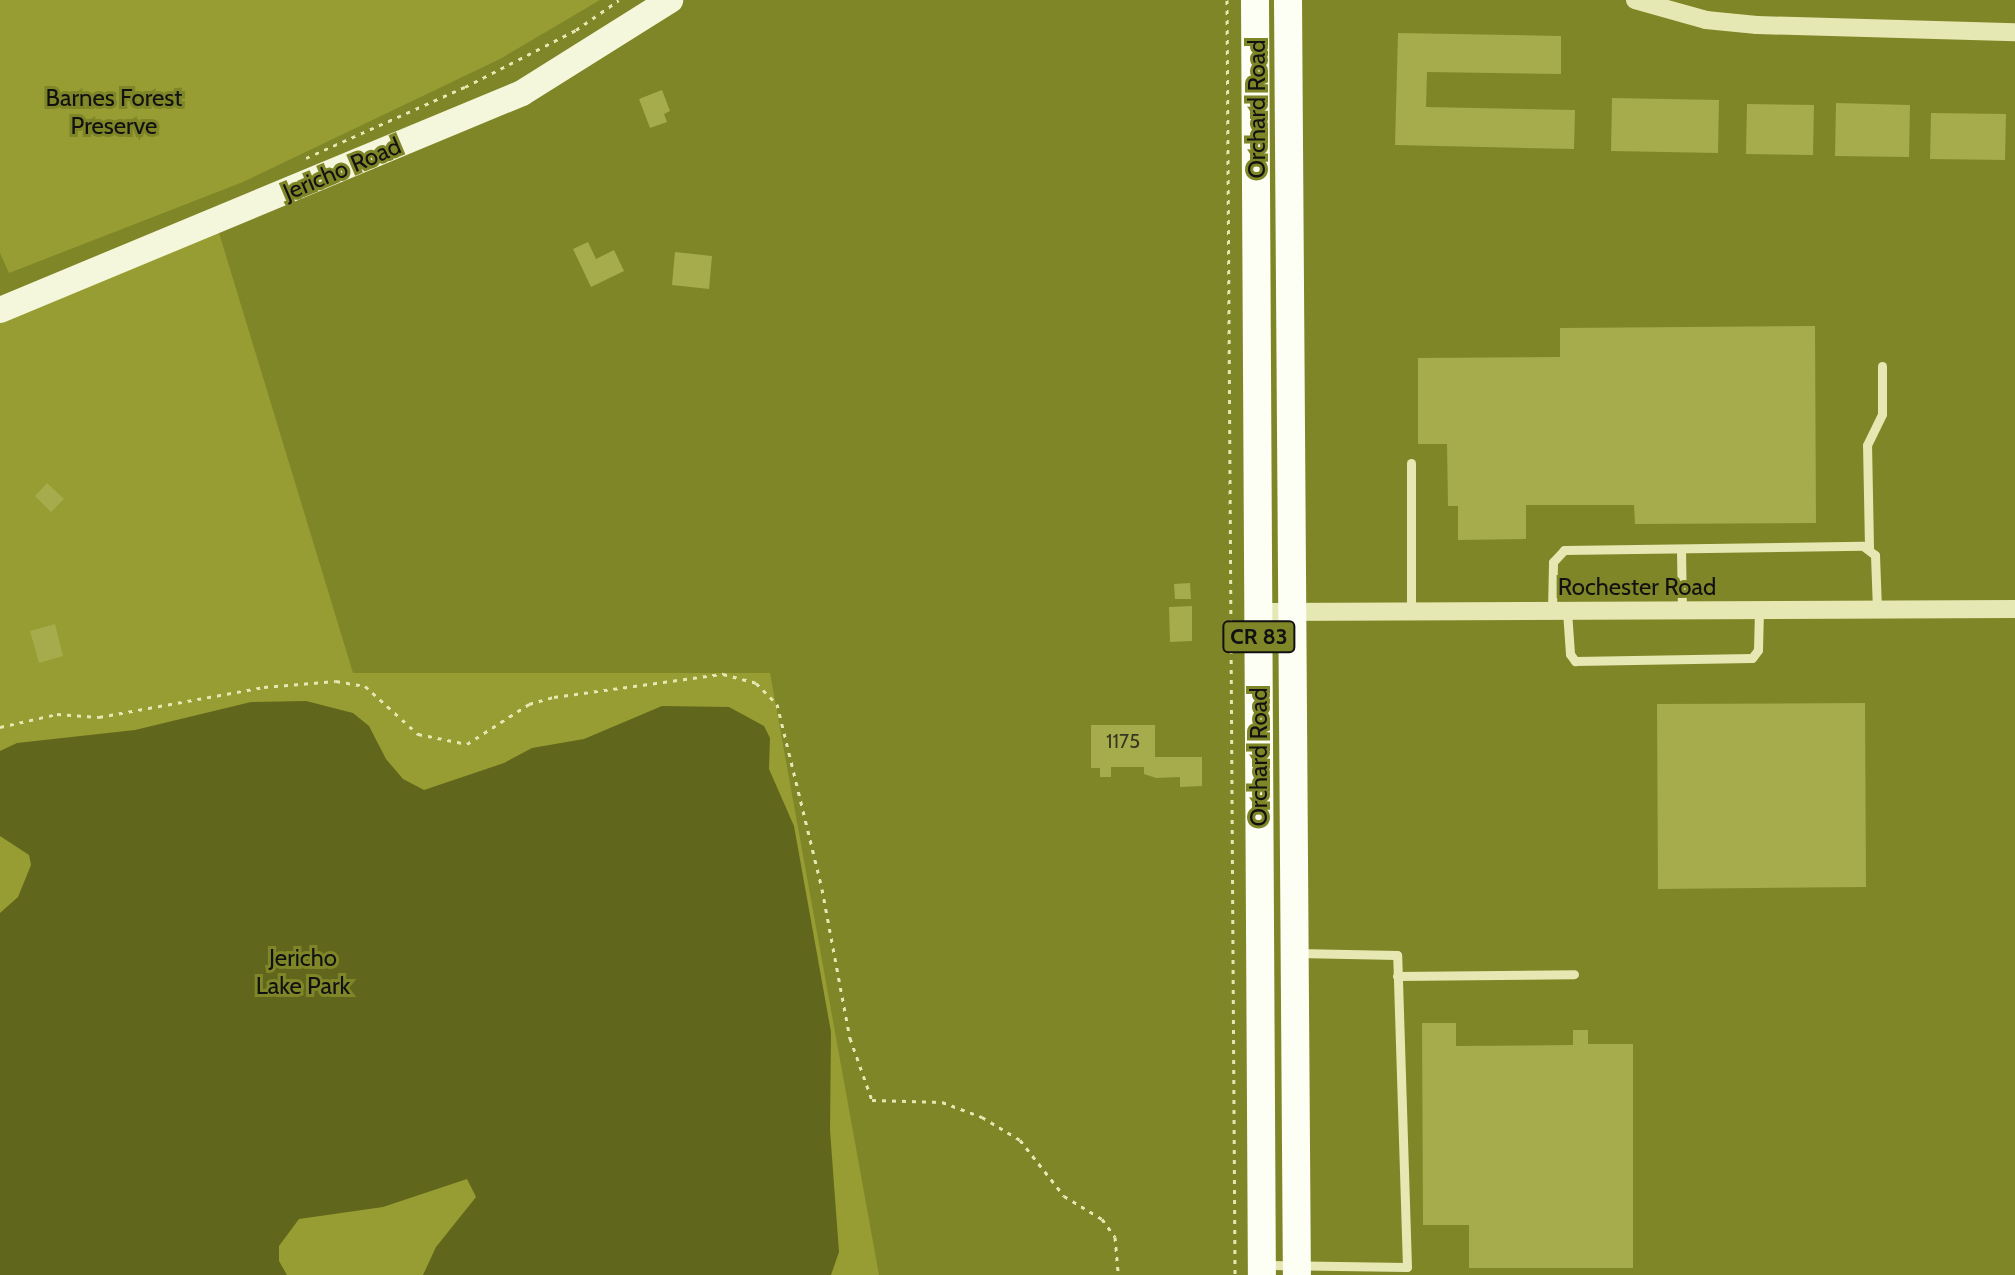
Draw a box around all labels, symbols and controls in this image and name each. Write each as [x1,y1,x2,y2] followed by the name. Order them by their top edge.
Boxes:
[1243,39,1271,179] street label: Orchard Road
[46,84,182,140] park label: Barnes Forest Preserve
[279,131,405,207] street label: Jericho Road
[1558,573,1716,601] street label: Rochester Road
[1221,619,1297,655] road number: CR 83
[1245,687,1273,827] street label: Orchard Road
[1106,729,1140,753] house number: 1175
[256,944,350,1000] park label: Jericho Lake Park

